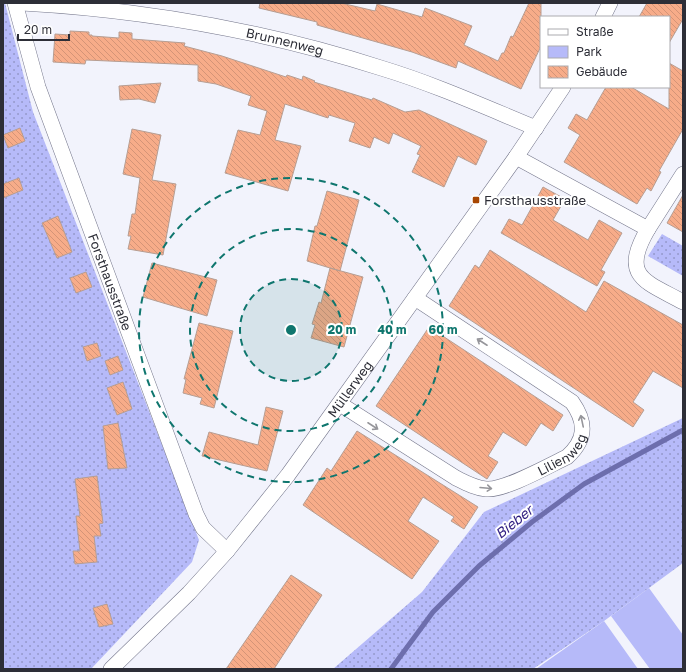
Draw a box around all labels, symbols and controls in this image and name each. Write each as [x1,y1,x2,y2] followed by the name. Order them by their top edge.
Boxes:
[18,16,69,42] scale bar
[540,16,670,88] legend
[24,22,52,37] text: 20 m
[245,24,325,59] street label: Brunnenweg
[576,24,614,39] text: Straße
[576,44,602,59] text: Park
[576,64,627,79] text: Gebäude
[484,192,586,208] place label: Forsthausstraße
[471,195,481,205] marker: Forsthausstraße
[85,231,135,333] street label: Forsthausstraße
[328,322,356,337] text: 20 m
[378,322,406,337] text: 40 m
[429,322,457,337] text: 60 m
[284,323,298,337] centre of rings
[477,338,488,346] one-way arrow
[324,357,376,420] street label: Müllerweg
[577,415,585,428] one-way arrow
[367,422,379,430] one-way arrow
[535,432,590,479] street label: Lilienweg
[479,485,492,492] one-way arrow
[491,500,538,542] water label: Bieber

